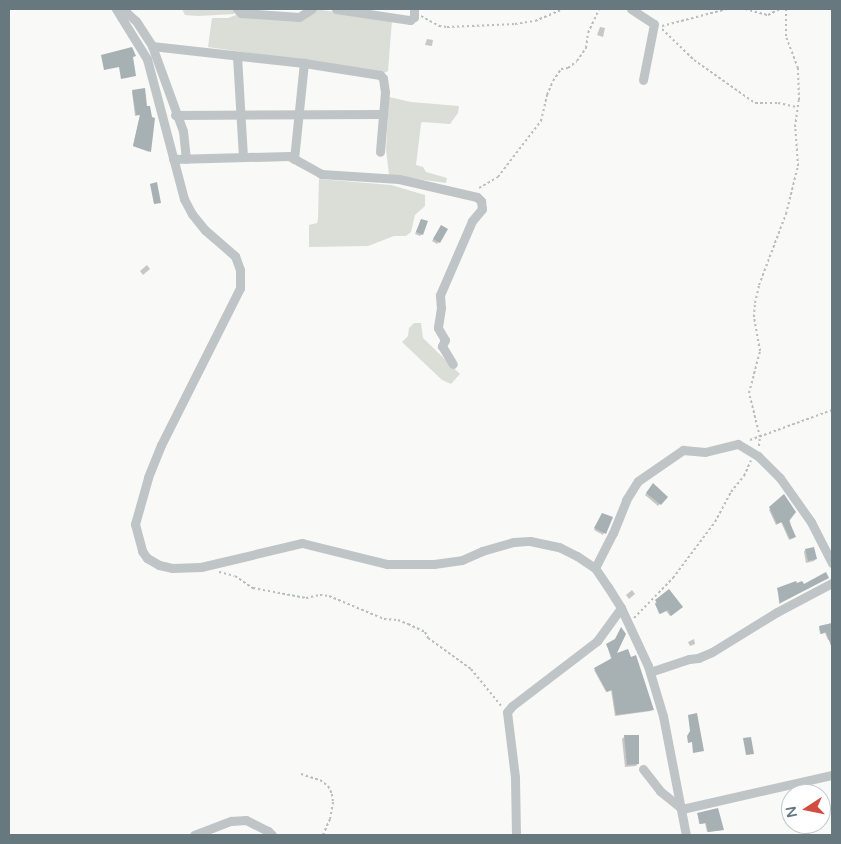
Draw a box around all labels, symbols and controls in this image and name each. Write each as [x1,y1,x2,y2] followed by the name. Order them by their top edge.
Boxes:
[781,784,831,834] north arrow
[782,805,801,819] text: N

